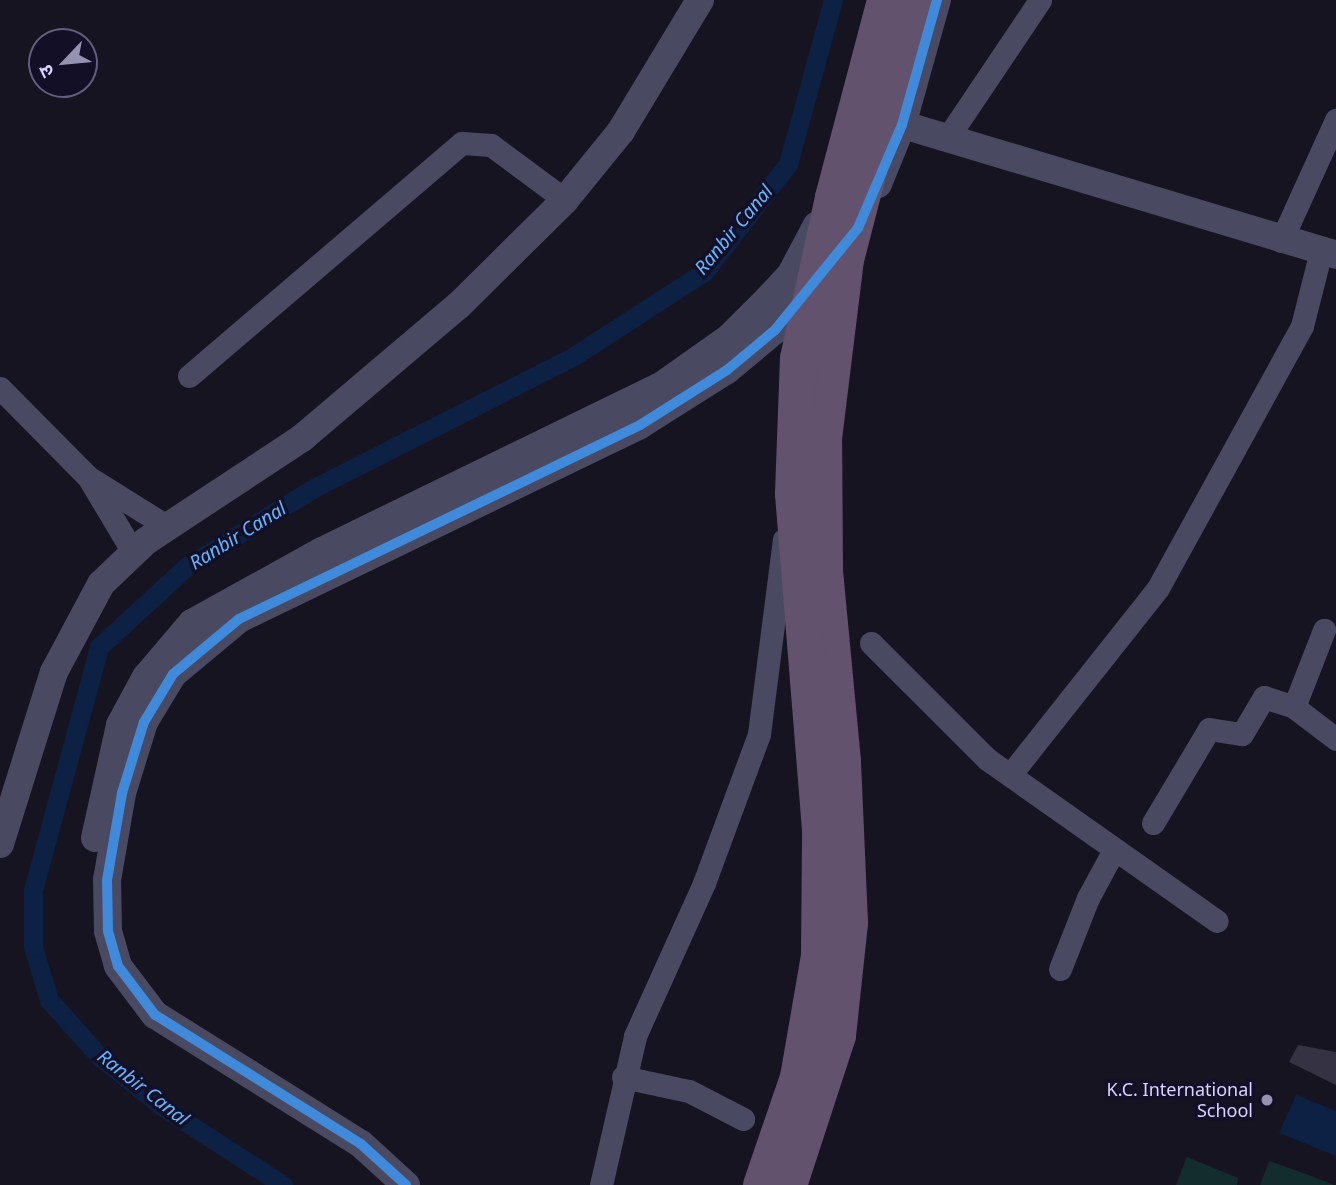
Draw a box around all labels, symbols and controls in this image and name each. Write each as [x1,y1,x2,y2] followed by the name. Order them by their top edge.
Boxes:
[28,28,98,98] north arrow
[32,61,60,82] text: उ
[690,181,778,279] water label: Ranbir Canal
[185,497,291,575] water label: Ranbir Canal
[93,1045,193,1131] water label: Ranbir Canal
[1107,1079,1253,1122] place label: K.C. International School
[1259,1092,1275,1108] marker: K.C. International School

